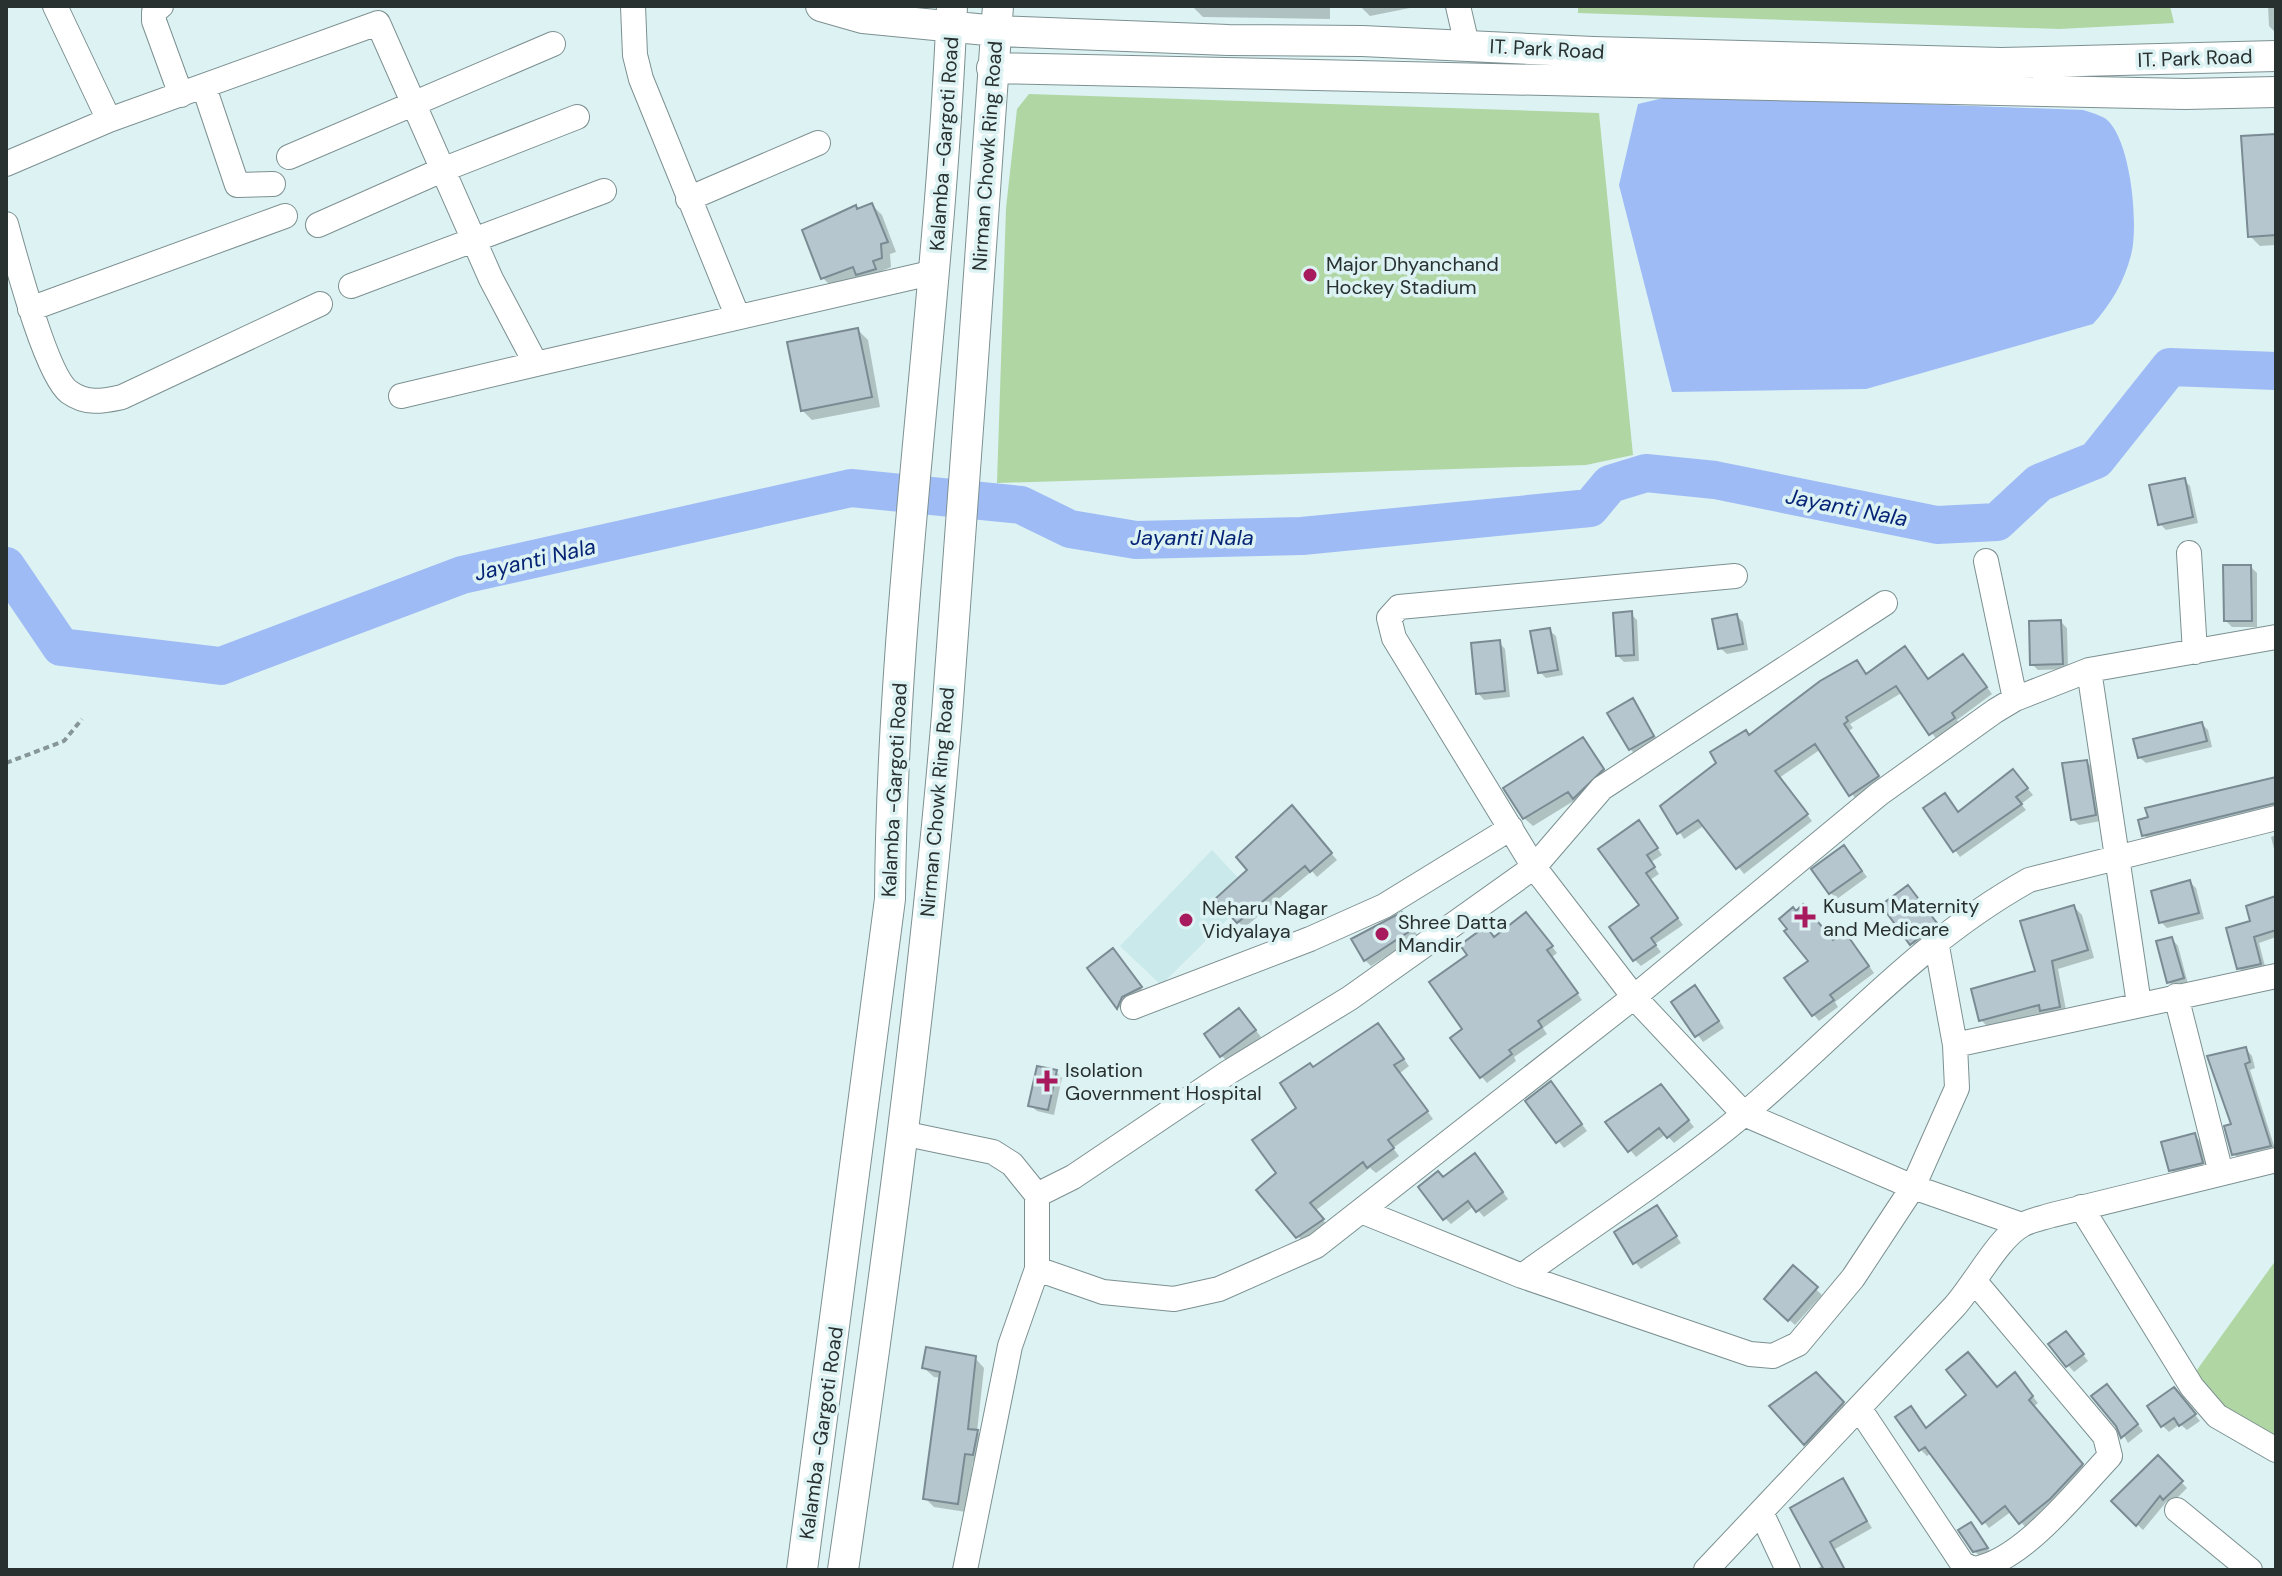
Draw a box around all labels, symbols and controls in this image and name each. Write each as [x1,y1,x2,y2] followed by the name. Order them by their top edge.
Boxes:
[1489,33,1605,65] street label: IT. Park Road
[924,36,964,252] street label: Kalamba -Gargoti Road
[966,40,1008,272] street label: Nirman Chowk Ring Road
[2137,43,2253,73] street label: IT. Park Road
[1326,251,1499,300] place label: Major Dhyanchand Hockey Stadium
[1301,266,1319,284] marker: Major Dhyanchand Hockey Stadium
[1783,481,1910,534] water label: Jayanti Nala
[1130,523,1254,552] water label: Jayanti Nala
[472,531,599,588] water label: Jayanti Nala
[875,682,913,898] street label: Kalamba -Gargoti Road
[914,686,960,918] street label: Nirman Chowk Ring Road
[1823,893,1979,942] place label: Kusum Maternity and Medicare
[1202,895,1328,944] place label: Neharu Nagar Vidyalaya
[1794,906,1816,928] marker: Kusum Maternity and Medicare
[1398,909,1507,958] place label: Shree Datta Mandir
[1177,911,1195,929] marker: Neharu Nagar Vidyalaya
[1373,925,1391,943] marker: Shree Datta Mandir
[1065,1057,1262,1106] place label: Isolation Government Hospital
[1036,1070,1058,1092] marker: Isolation Government Hospital
[793,1325,849,1541] street label: Kalamba -Gargoti Road

